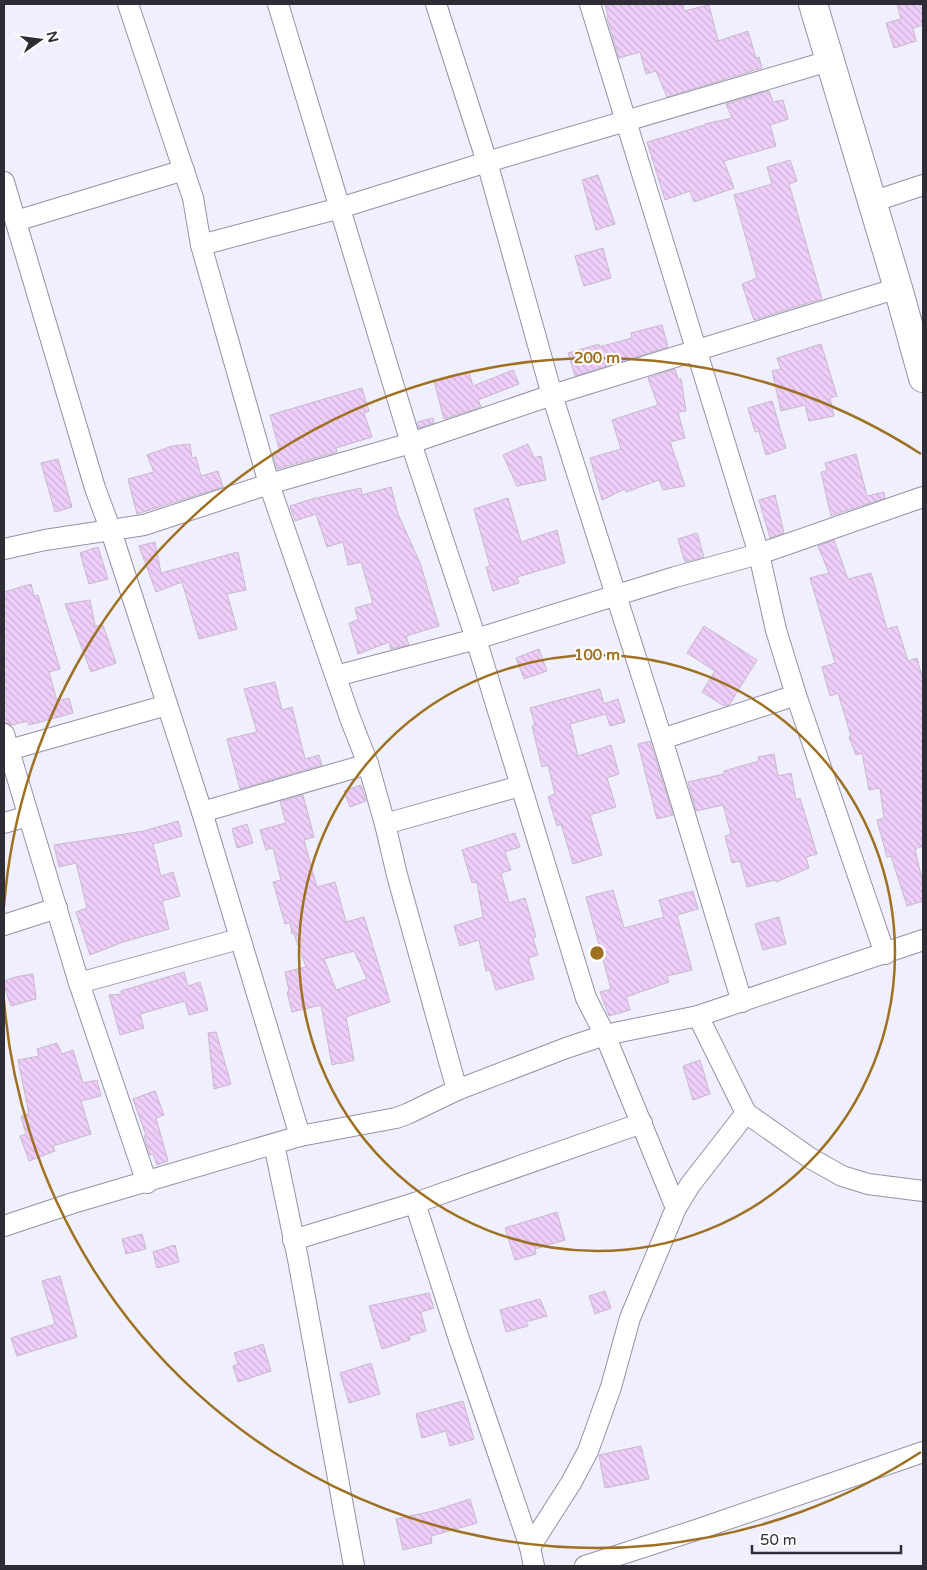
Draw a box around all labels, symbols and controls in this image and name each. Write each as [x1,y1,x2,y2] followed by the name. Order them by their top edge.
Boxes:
[15,15,65,65] north arrow
[43,29,62,44] text: N
[574,349,620,367] text: 200 m
[574,646,620,664] text: 100 m
[588,944,606,962] centre of rings
[752,1522,901,1554] scale bar
[760,1531,797,1549] text: 50 m

